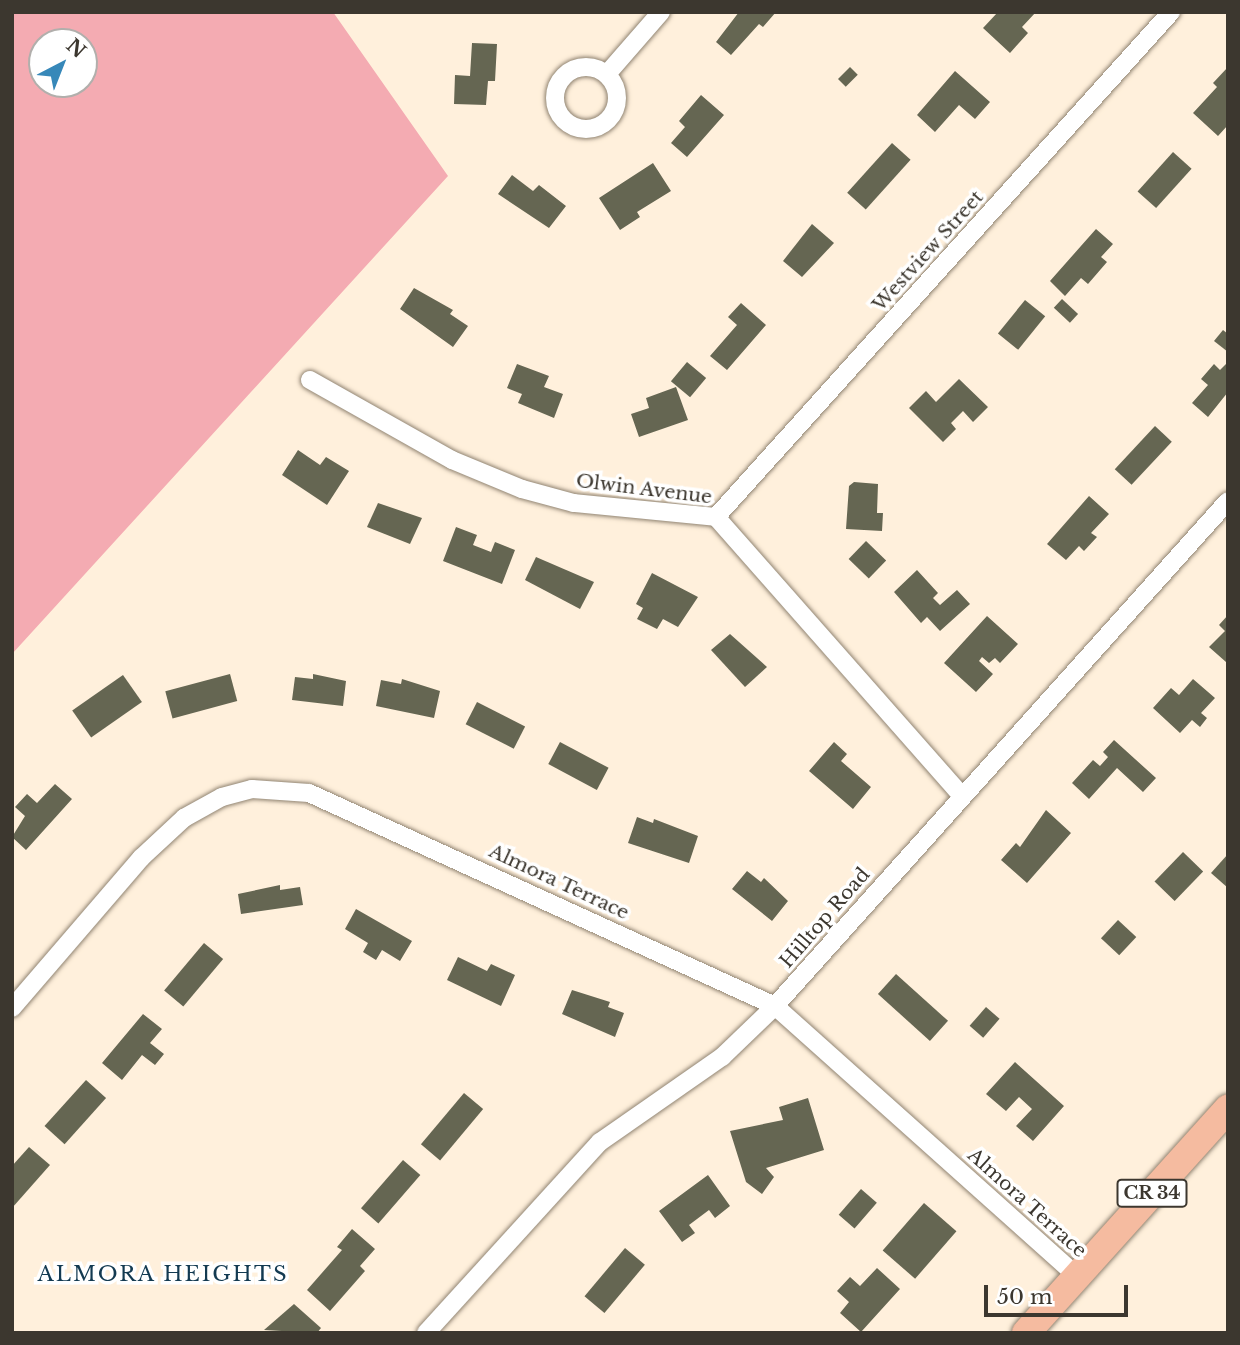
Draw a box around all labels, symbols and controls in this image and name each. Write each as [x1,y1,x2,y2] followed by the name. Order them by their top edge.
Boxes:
[28,28,98,98] north arrow
[62,34,90,63] text: N
[868,186,988,316] street label: Westview Street
[574,469,714,509] street label: Olwin Avenue
[485,839,633,925] street label: Almora Terrace
[775,863,875,973] street label: Hilltop Road
[963,1143,1091,1263] street label: Almora Terrace
[1115,1178,1189,1208] road number: CR 34
[39,1261,287,1287] district label: ALMORA HEIGHTS
[988,1272,1132,1316] scale bar
[997,1284,1052,1310] text: 50 m

